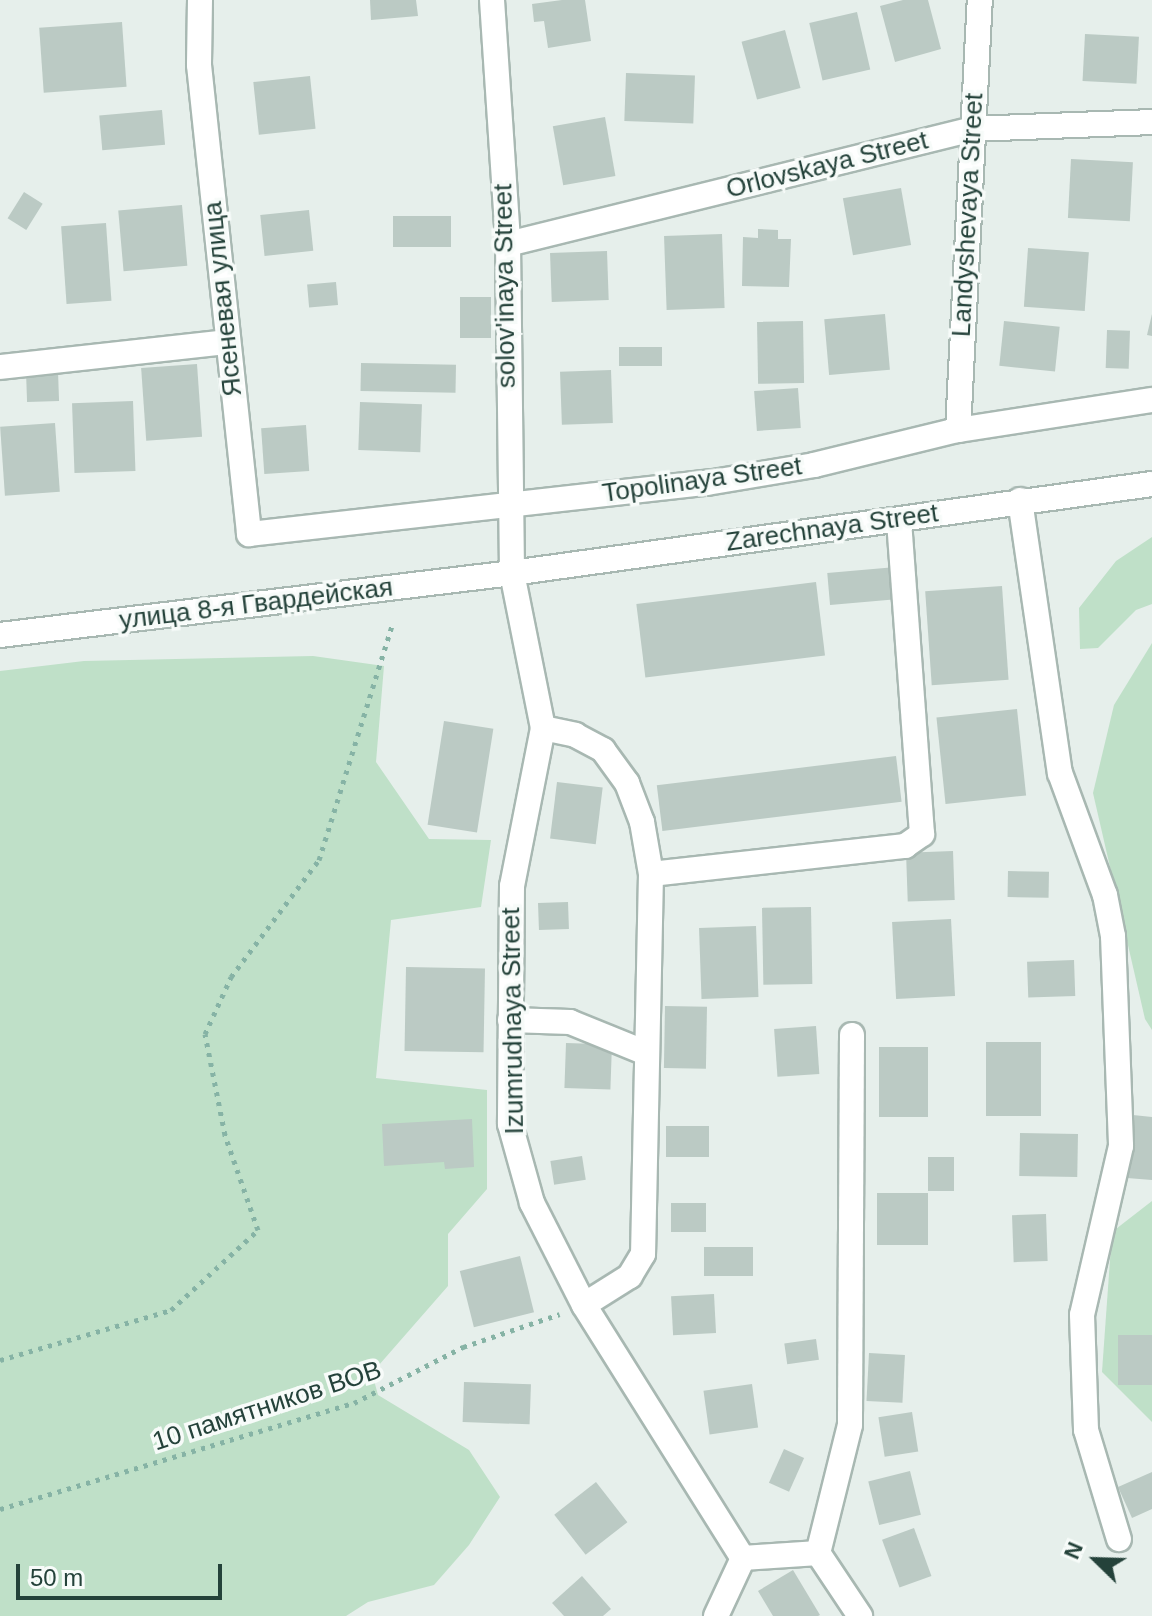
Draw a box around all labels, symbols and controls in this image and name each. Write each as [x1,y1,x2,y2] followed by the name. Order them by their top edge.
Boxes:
[946,92,990,338] street label: Landyshevaya Street
[723,125,931,205] street label: Orlovskaya Street
[488,184,522,388] street label: solov'inaya Street
[197,200,249,398] street label: Ясеневая улица
[600,451,804,509] street label: Topolinaya Street
[724,498,940,558] street label: Zarechnaya Street
[118,572,394,636] street label: улица 8-я Гвардейская
[495,907,531,1135] street label: Izumrudnaya Street
[149,1354,385,1458] street label: 10 памятников ВОВ
[1056,1520,1136,1600] north arrow
[1059,1538,1088,1563] text: N
[20,1548,226,1598] scale bar
[30,1564,83,1591] text: 50 m

